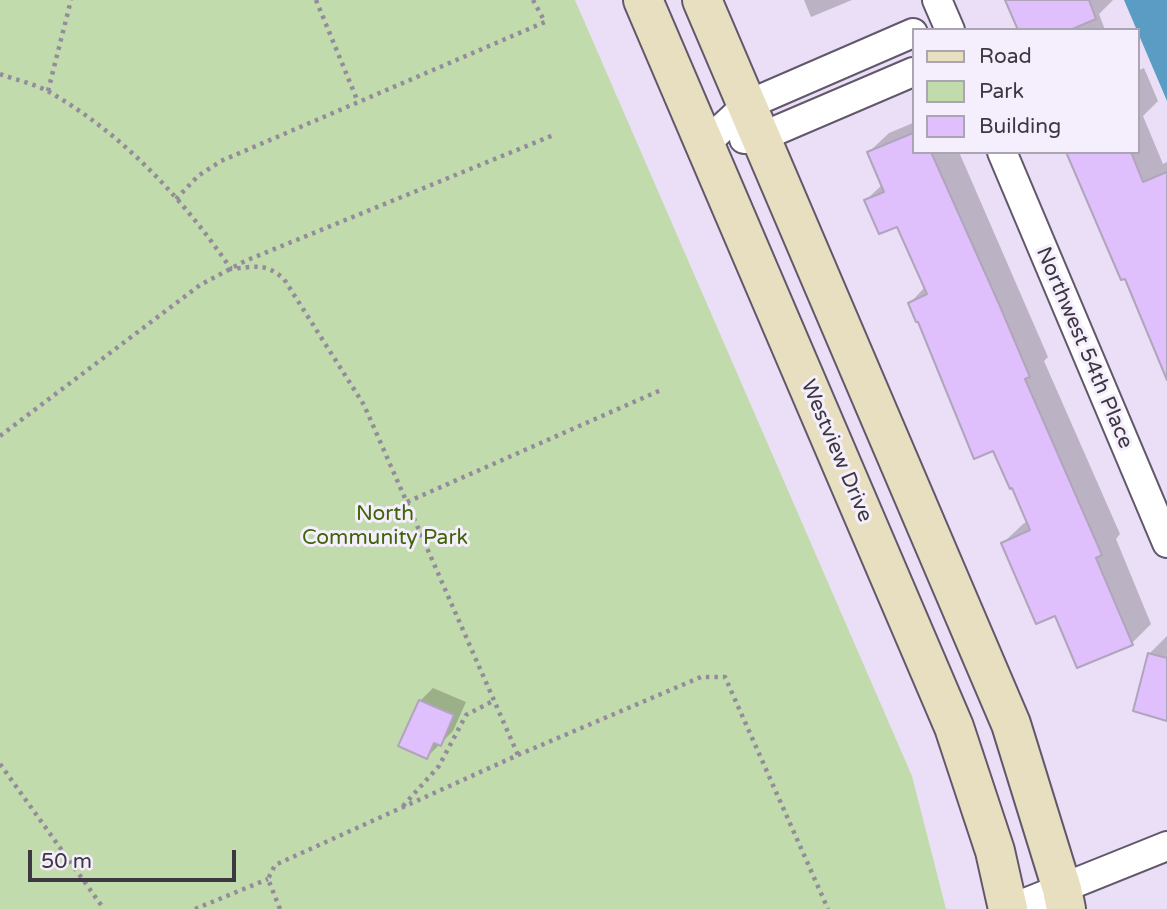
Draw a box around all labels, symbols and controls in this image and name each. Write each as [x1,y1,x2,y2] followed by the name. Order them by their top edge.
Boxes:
[912,28,1139,154] legend
[979,44,1032,69] text: Road
[979,79,1024,104] text: Park
[979,114,1061,139] text: Building
[1030,243,1138,453] street label: Northwest 54th Place
[795,376,877,526] street label: Westview Drive
[302,501,468,551] park label: North Community Park
[32,836,240,880] scale bar
[41,849,92,874] text: 50 m

